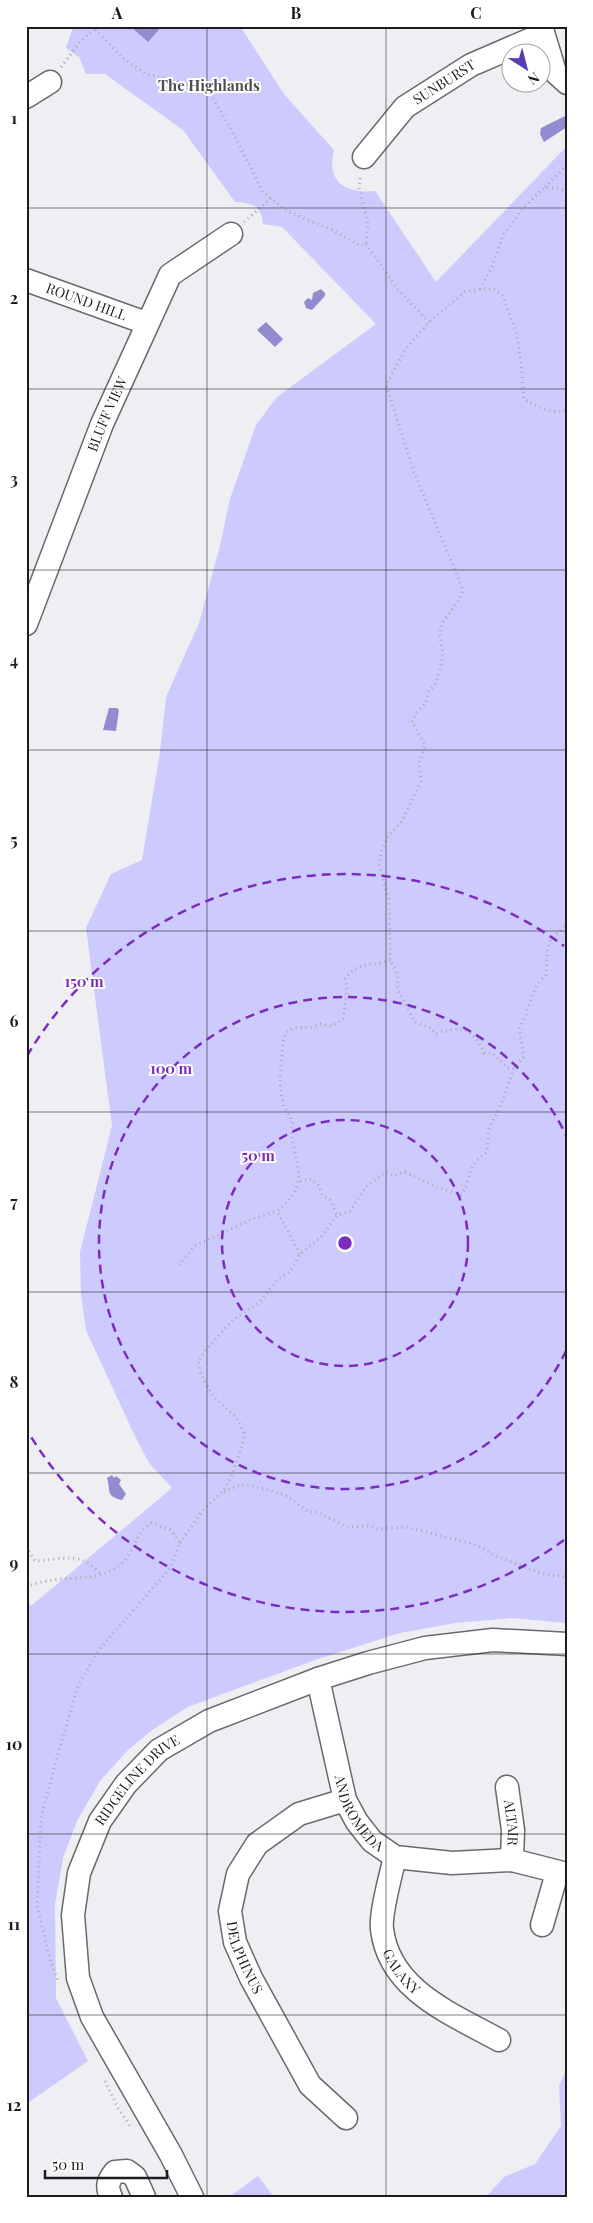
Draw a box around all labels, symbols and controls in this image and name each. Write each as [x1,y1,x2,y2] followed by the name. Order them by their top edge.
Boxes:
[111,2,123,23] text: A
[291,2,302,23] text: B
[470,2,482,23] text: C
[500,42,550,92] north arrow
[409,55,479,109] street label: SUNBURST
[524,68,544,90] text: N
[158,75,260,95] district label: The Highlands
[11,107,17,128] text: 1
[44,278,129,324] street label: ROUND HILL
[10,287,18,308] text: 2
[82,373,131,454] street label: BLUFF VIEW
[10,468,18,489] text: 3
[10,649,18,670] text: 4
[10,829,18,850] text: 5
[64,971,104,991] text: 150 m
[10,1010,19,1031] text: 6
[150,1058,193,1078] text: 100 m
[241,1145,275,1165] text: 50 m
[10,1191,18,1212] text: 7
[336,1234,354,1252] centre of rings
[10,1371,19,1392] text: 8
[10,1552,19,1573] text: 9
[90,1730,183,1829] street label: RIDGELINE DRIVE
[6,1733,22,1754] text: 10
[330,1772,388,1856] street label: ANDROMEDA
[500,1797,523,1847] street label: ALTAIR
[8,1913,20,1934] text: 11
[223,1920,268,1997] street label: DELPHINUS
[379,1946,425,1999] street label: GALAXY
[7,2094,21,2115] text: 12
[45,2148,168,2180] scale bar
[52,2154,85,2174] text: 50 m

